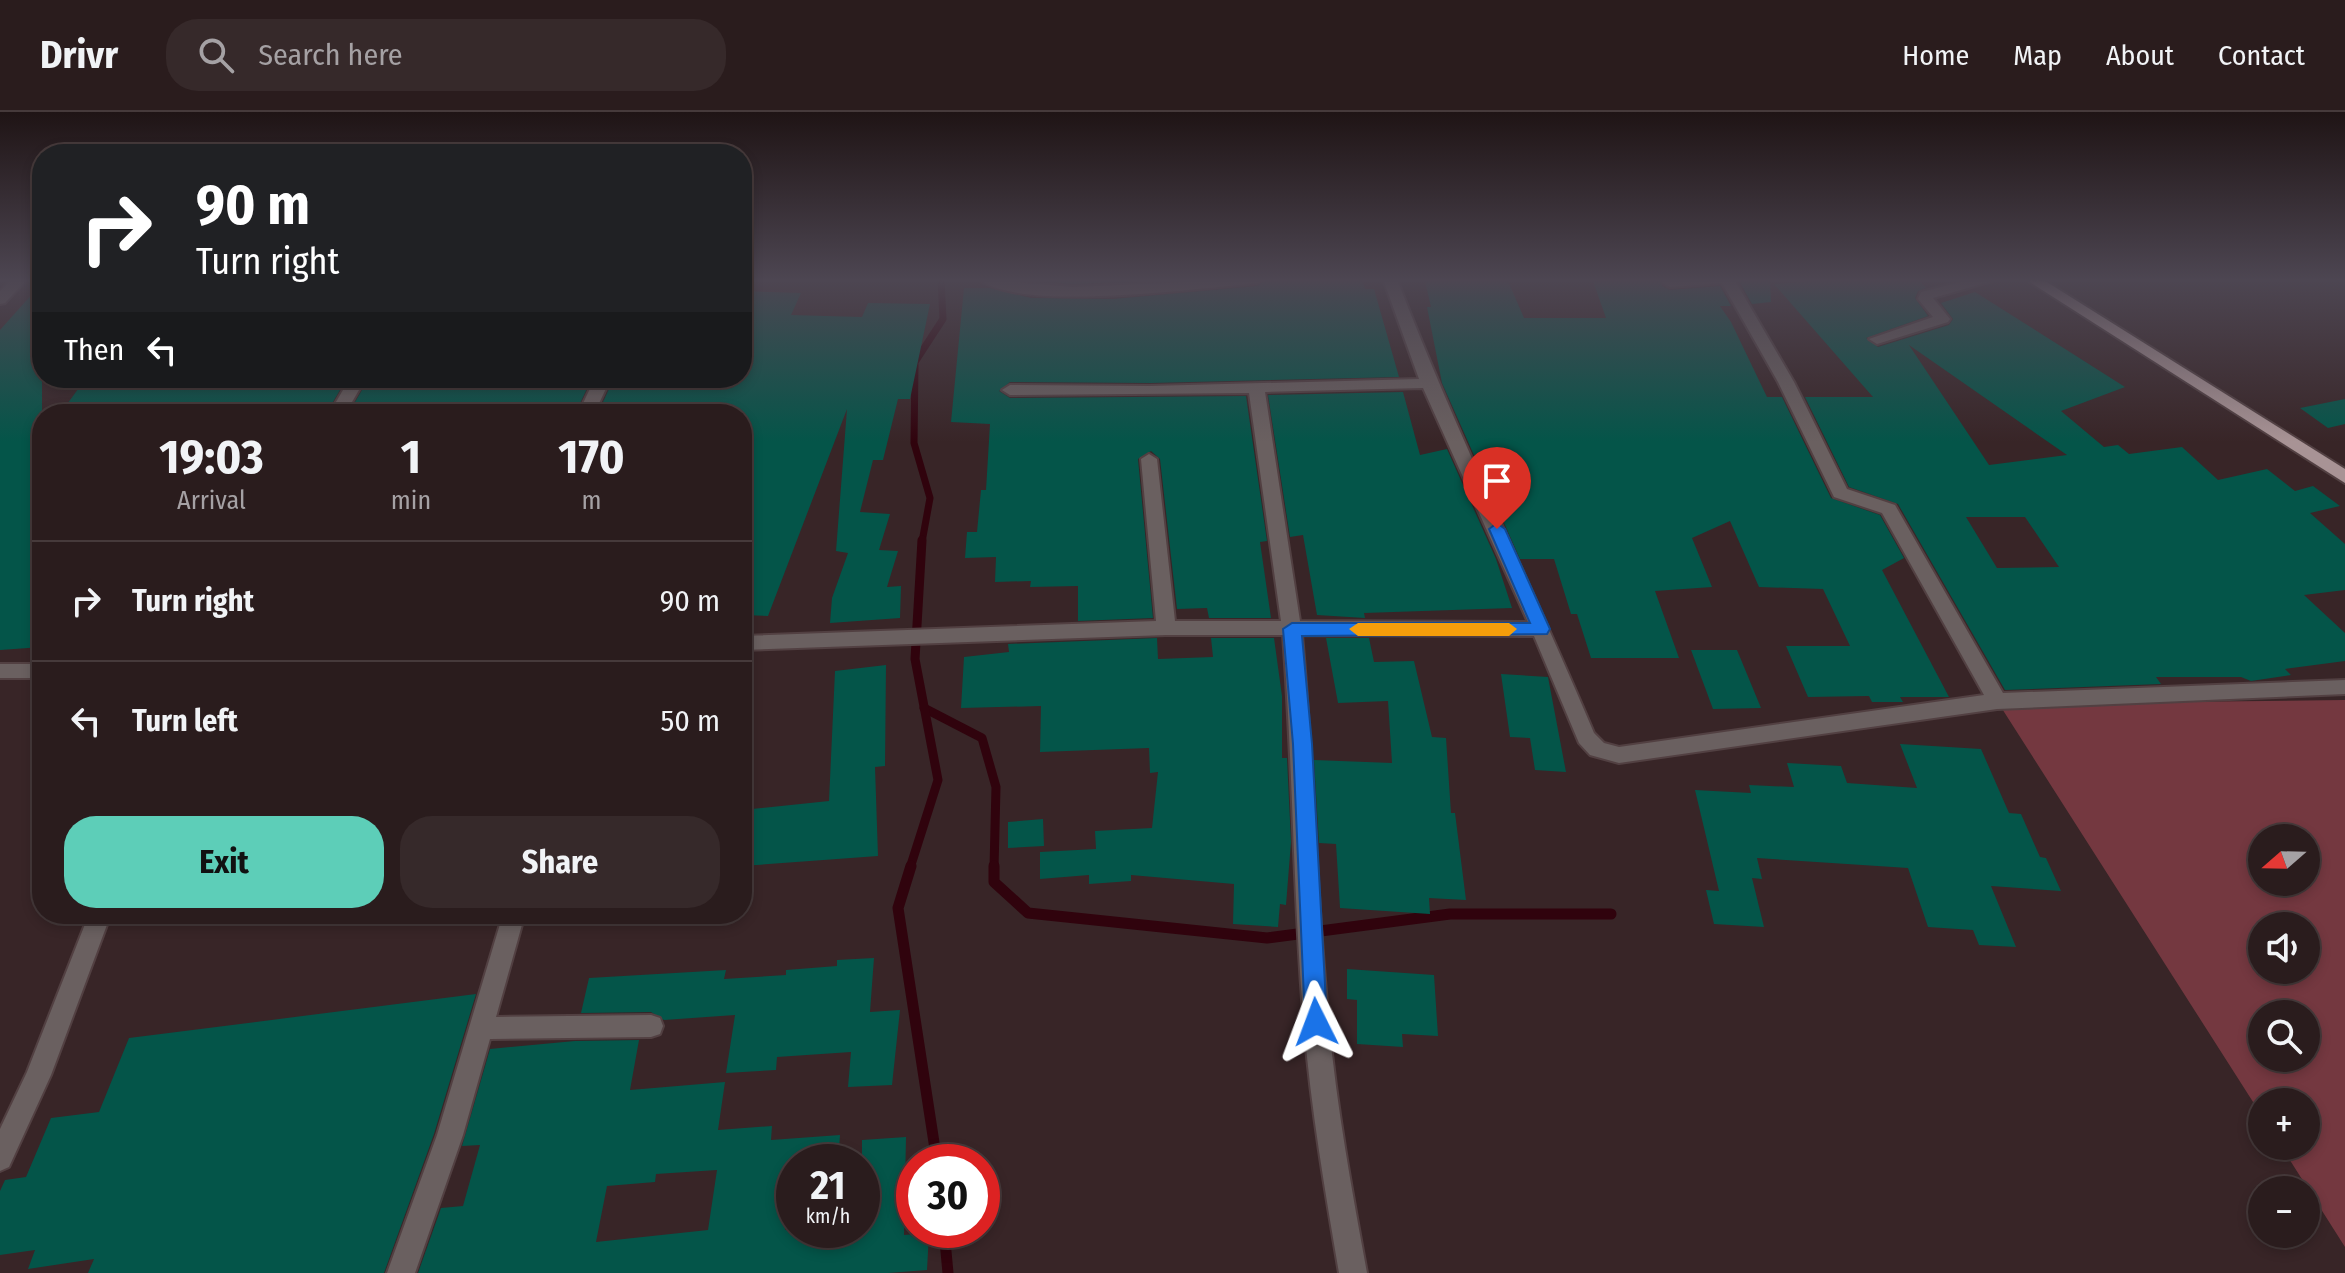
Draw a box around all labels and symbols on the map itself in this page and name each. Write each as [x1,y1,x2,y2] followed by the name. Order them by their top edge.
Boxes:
[1463,447,1531,529] pin
[2248,824,2320,896] north arrow
[1274,980,1358,1064] position arrow
[896,1144,1000,1248] speed limit sign: 30

